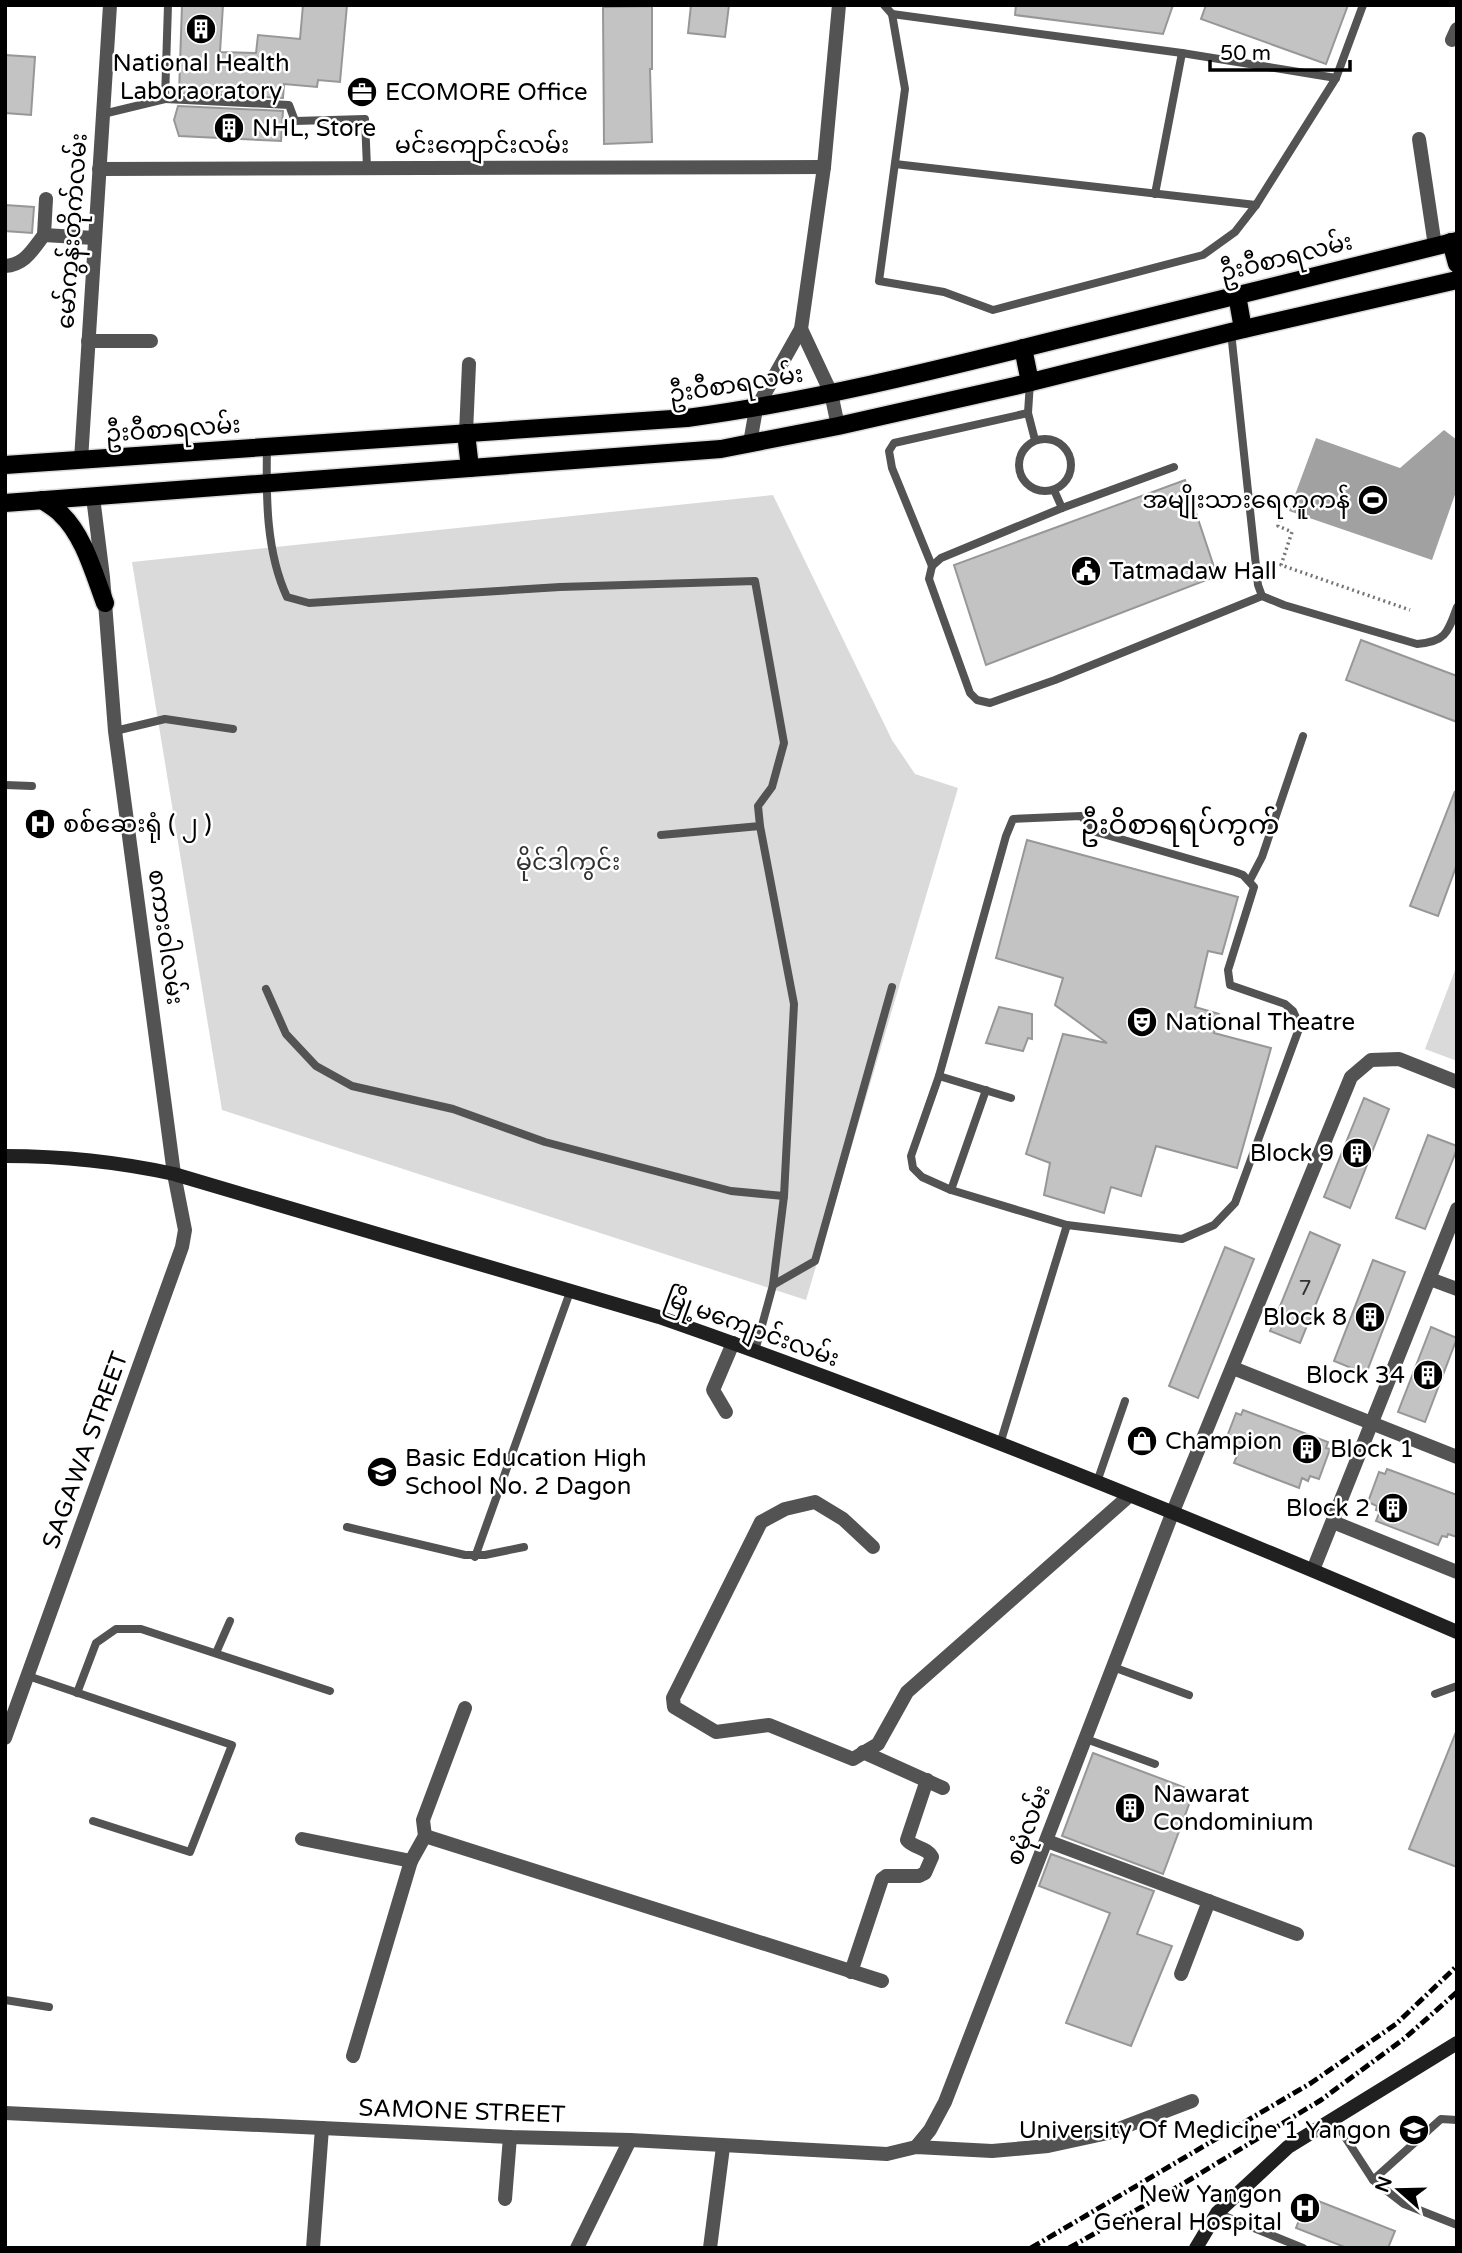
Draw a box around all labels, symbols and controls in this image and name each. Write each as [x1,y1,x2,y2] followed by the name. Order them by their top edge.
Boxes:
[184,12,218,46] building icon: National Health Laboraoratory
[1210,28,1350,72] scale bar
[1220,41,1271,66] text: 50 m
[112,49,290,106] place label: National Health Laboraoratory
[345,75,379,109] office icon: ECOMORE Office
[385,78,588,107] place label: ECOMORE Office
[212,111,246,145] building icon: NHL, Store
[252,114,376,143] place label: NHL, Store
[395,129,569,164] street label: မင်းကျောင်းလမ်း
[49,132,98,330] street label: မော်ကွန်းတိုက်လမ်း
[1216,225,1356,292] street label: ဦးဝီစာရလမ်း
[667,358,806,413] street label: ဦးဝီစာရလမ်း
[104,408,242,453] street label: ဦးဝီစာရလမ်း
[1356,483,1390,517] sports icon: အမျိုးသားရေကူကန်
[1142,484,1350,519] place label: အမျိုးသားရေကူကန်
[1069,554,1103,588] public building icon: Tatmadaw Hall
[1109,557,1277,586] place label: Tatmadaw Hall
[1080,806,1280,847] district label: ဦးဝိစာရရပ်ကွက်
[23,807,57,841] hospital icon: စစ်ဆေးရုံ ( ၂ )
[63,808,212,843] place label: စစ်ဆေးရုံ ( ၂ )
[516,846,620,881] park label: မိုင်ဒါကွင်း
[142,867,191,1007] street label: စကားဝါလမ်း
[1125,1005,1159,1039] theatre icon: National Theatre
[1165,1008,1355,1037] place label: National Theatre
[1340,1136,1374,1170] building icon: Block 9
[1250,1139,1334,1168] place label: Block 9
[1298,1276,1312,1301] house number: 7
[659,1282,844,1377] street label: မြို့မကျောင်းလမ်း
[1353,1300,1387,1334] building icon: Block 8
[1263,1303,1347,1332] place label: Block 8
[36,1347,135,1553] street label: SAGAWA STREET
[1411,1358,1445,1392] building icon: Block 34
[1306,1361,1405,1390] place label: Block 34
[1125,1424,1159,1458] shop icon: Champion
[1165,1427,1282,1456] place label: Champion
[1290,1432,1324,1466] building icon: Block 1
[1330,1435,1414,1464] place label: Block 1
[405,1444,647,1501] place label: Basic Education High School No. 2 Dagon
[365,1455,399,1489] school or university icon: Basic Education High School No. 2 Dagon
[1376,1491,1410,1525] building icon: Block 2
[1286,1494,1370,1523] place label: Block 2
[998,1780,1061,1871] street label: စမုံလမ်း
[1153,1780,1314,1837] place label: Nawarat Condominium
[1113,1791,1147,1825] building icon: Nawarat Condominium
[358,2093,566,2130] street label: SAMONE STREET
[1397,2113,1431,2147] school or university icon: University Of Medicine 1 Yangon
[1019,2116,1391,2145] place label: University Of Medicine 1 Yangon
[1364,2155,1434,2225] north arrow
[1371,2174,1397,2195] text: N
[1094,2180,1282,2237] place label: New Yangon General Hospital
[1288,2191,1322,2225] hospital icon: New Yangon General Hospital

